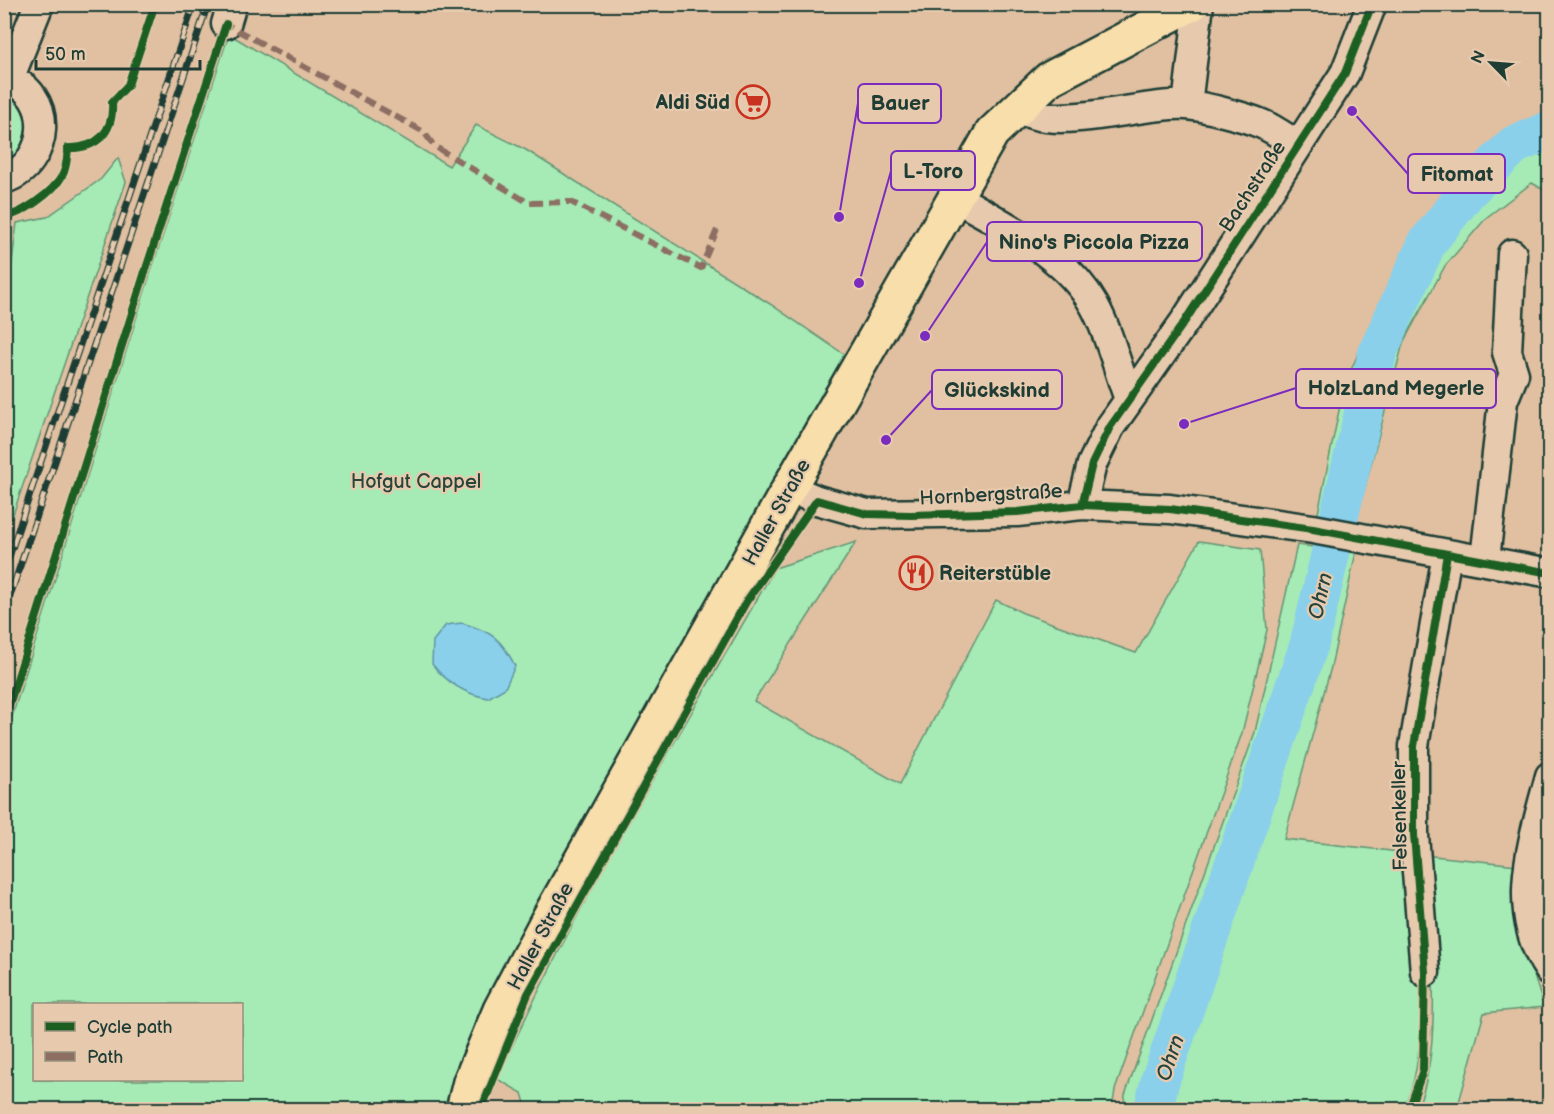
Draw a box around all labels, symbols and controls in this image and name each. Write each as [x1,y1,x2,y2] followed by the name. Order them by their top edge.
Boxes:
[36,33,200,71] scale bar
[1461,33,1521,93] north arrow
[45,44,86,65] text: 50 m
[1468,48,1490,67] text: N
[735,84,771,120] supermarket icon: Aldi Süd
[858,84,941,123] callout: Bauer
[655,91,730,115] place label: Aldi Süd
[870,91,930,116] text: Bauer
[1214,136,1291,237] street label: Bachstraße
[891,151,975,190] callout: L-Toro
[1408,154,1505,193] callout: Fitomat
[903,159,963,184] text: L-Toro
[1421,162,1493,187] text: Fitomat
[987,222,1202,261] callout: Nino's Piccola Pizza
[999,230,1189,255] text: Nino's Piccola Pizza
[1296,369,1496,408] callout: HolzLand Megerle
[932,370,1062,409] callout: Glückskind
[1308,376,1484,401] text: HolzLand Megerle
[944,378,1050,403] text: Glückskind
[738,455,816,570] street label: Haller Straße
[351,470,481,494] park label: Hofgut Cappel
[919,479,1063,511] street label: Hornbergstraße
[898,555,934,591] restaurant icon: Reiterstüble
[939,562,1051,586] place label: Reiterstüble
[1303,570,1338,622] water label: Ohrn
[1387,760,1413,871] street label: Felsenkeller
[503,879,579,994] street label: Haller Straße
[33,1003,243,1081] legend
[87,1017,173,1038] text: Cycle path
[1151,1032,1190,1085] water label: Ohrn
[87,1047,123,1068] text: Path

